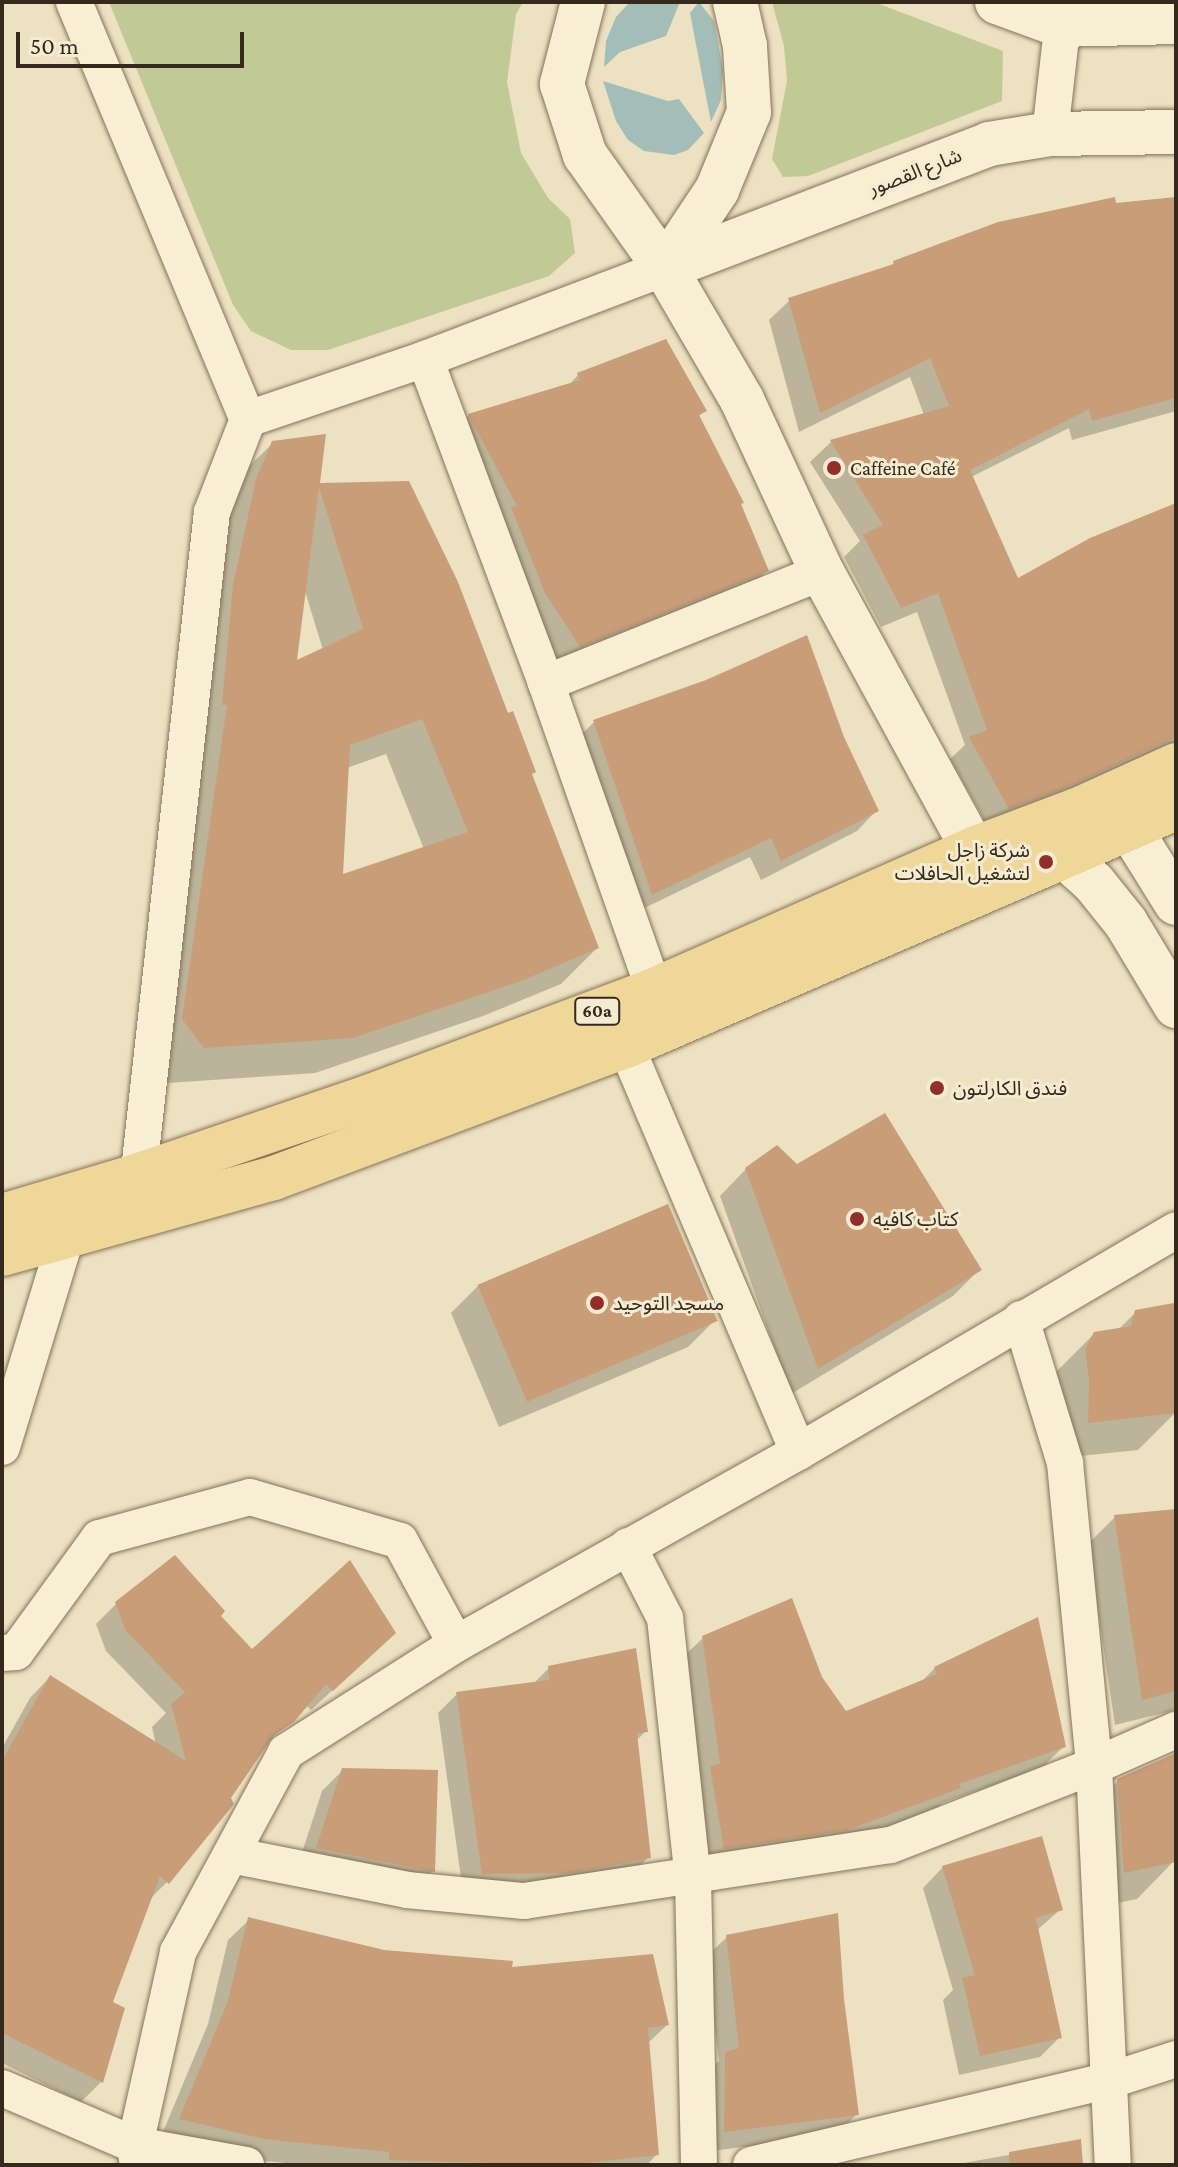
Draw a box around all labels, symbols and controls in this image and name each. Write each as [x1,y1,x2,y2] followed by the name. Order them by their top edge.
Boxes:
[20,16,248,66] scale bar
[30,32,79,59] text: 50 m
[865,143,965,201] street label: شارع القصور
[850,456,956,480] place label: Caffeine Café
[825,459,843,477] marker: Caffeine Café
[895,838,1030,885] place label: شركة زاجل لتشغيل الحافلات
[1037,853,1055,871] marker: شركة زاجل لتشغيل الحافلات
[573,997,621,1025] road number: 60a
[953,1076,1067,1100] place label: فندق الكارلتون
[928,1079,946,1097] marker: فندق الكارلتون
[873,1207,958,1231] place label: كتاب كافيه
[848,1210,866,1228] marker: كتاب كافيه
[613,1291,724,1315] place label: مسجد التوحيد
[588,1294,606,1312] marker: مسجد التوحيد

